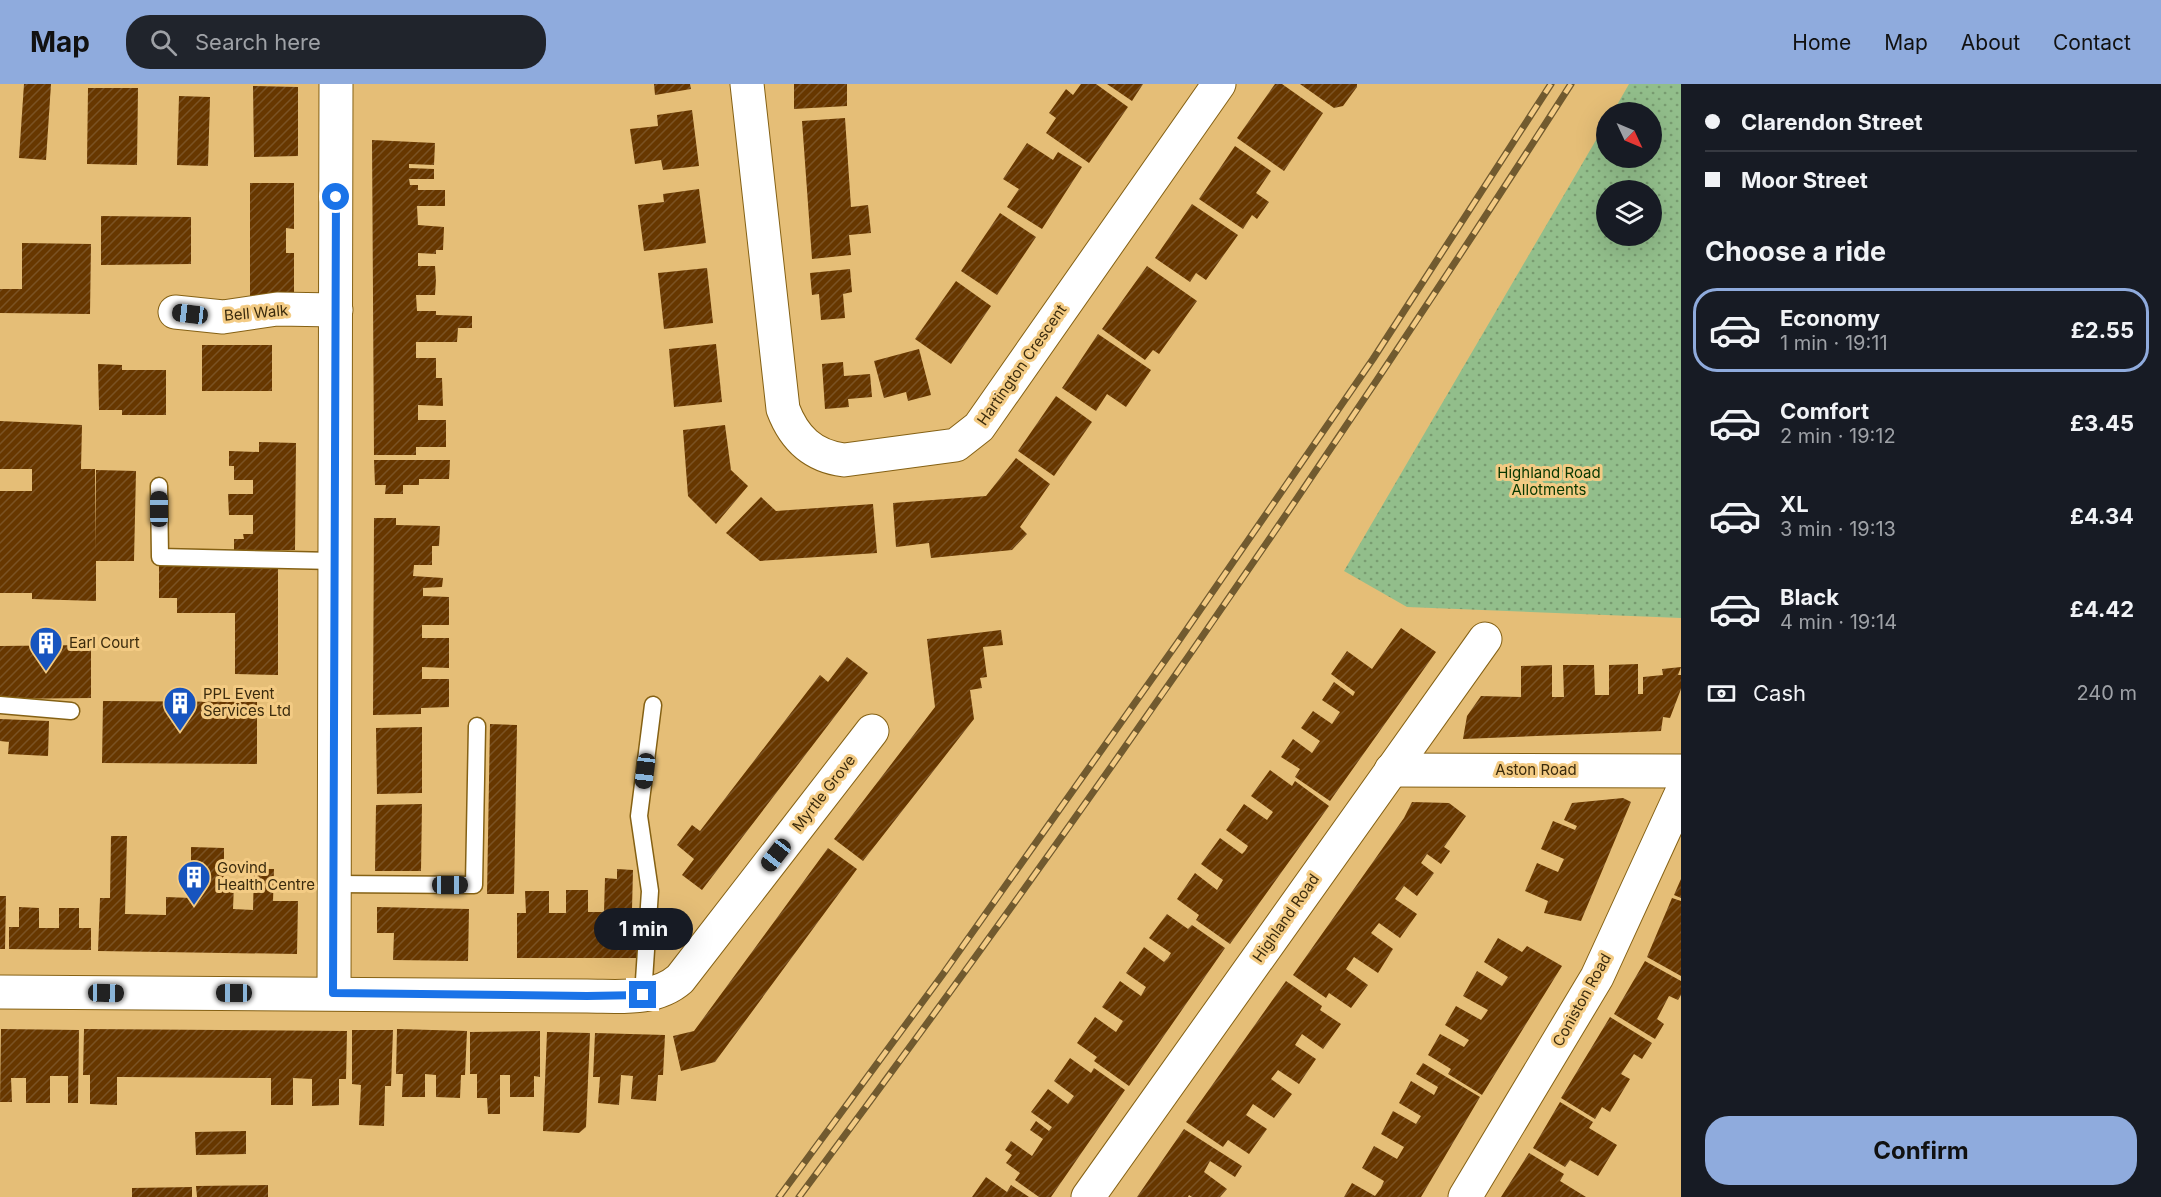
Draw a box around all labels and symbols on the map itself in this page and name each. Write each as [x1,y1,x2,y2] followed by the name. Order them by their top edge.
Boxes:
[1596,102,1662,168] north arrow
[322,183,349,210] route start
[223,300,290,325] street label: Bell Walk
[973,301,1070,429] street label: Hartington Crescent
[171,303,209,325] car
[1497,463,1601,499] park label: Highland Road Allotments
[150,491,168,527] car
[28,625,64,672] building icon: Earl Court
[69,633,140,652] place label: Earl Court
[203,684,291,720] place label: PPL Event Services Ltd
[162,685,198,732] building icon: PPL Event Services Ltd
[788,751,859,835] street label: Myrtle Grove
[634,752,656,790] car
[1495,760,1577,779] street label: Aston Road
[758,835,794,875] car
[217,858,315,894] place label: Govind Health Centre
[176,859,212,906] building icon: Govind Health Centre
[1248,870,1323,965] street label: Highland Road
[432,876,468,894] car
[594,908,692,950] callout: 1 min
[1548,950,1615,1050] street label: Coniston Road
[629,981,656,1008] route end
[88,984,124,1002] car
[216,984,252,1002] car

